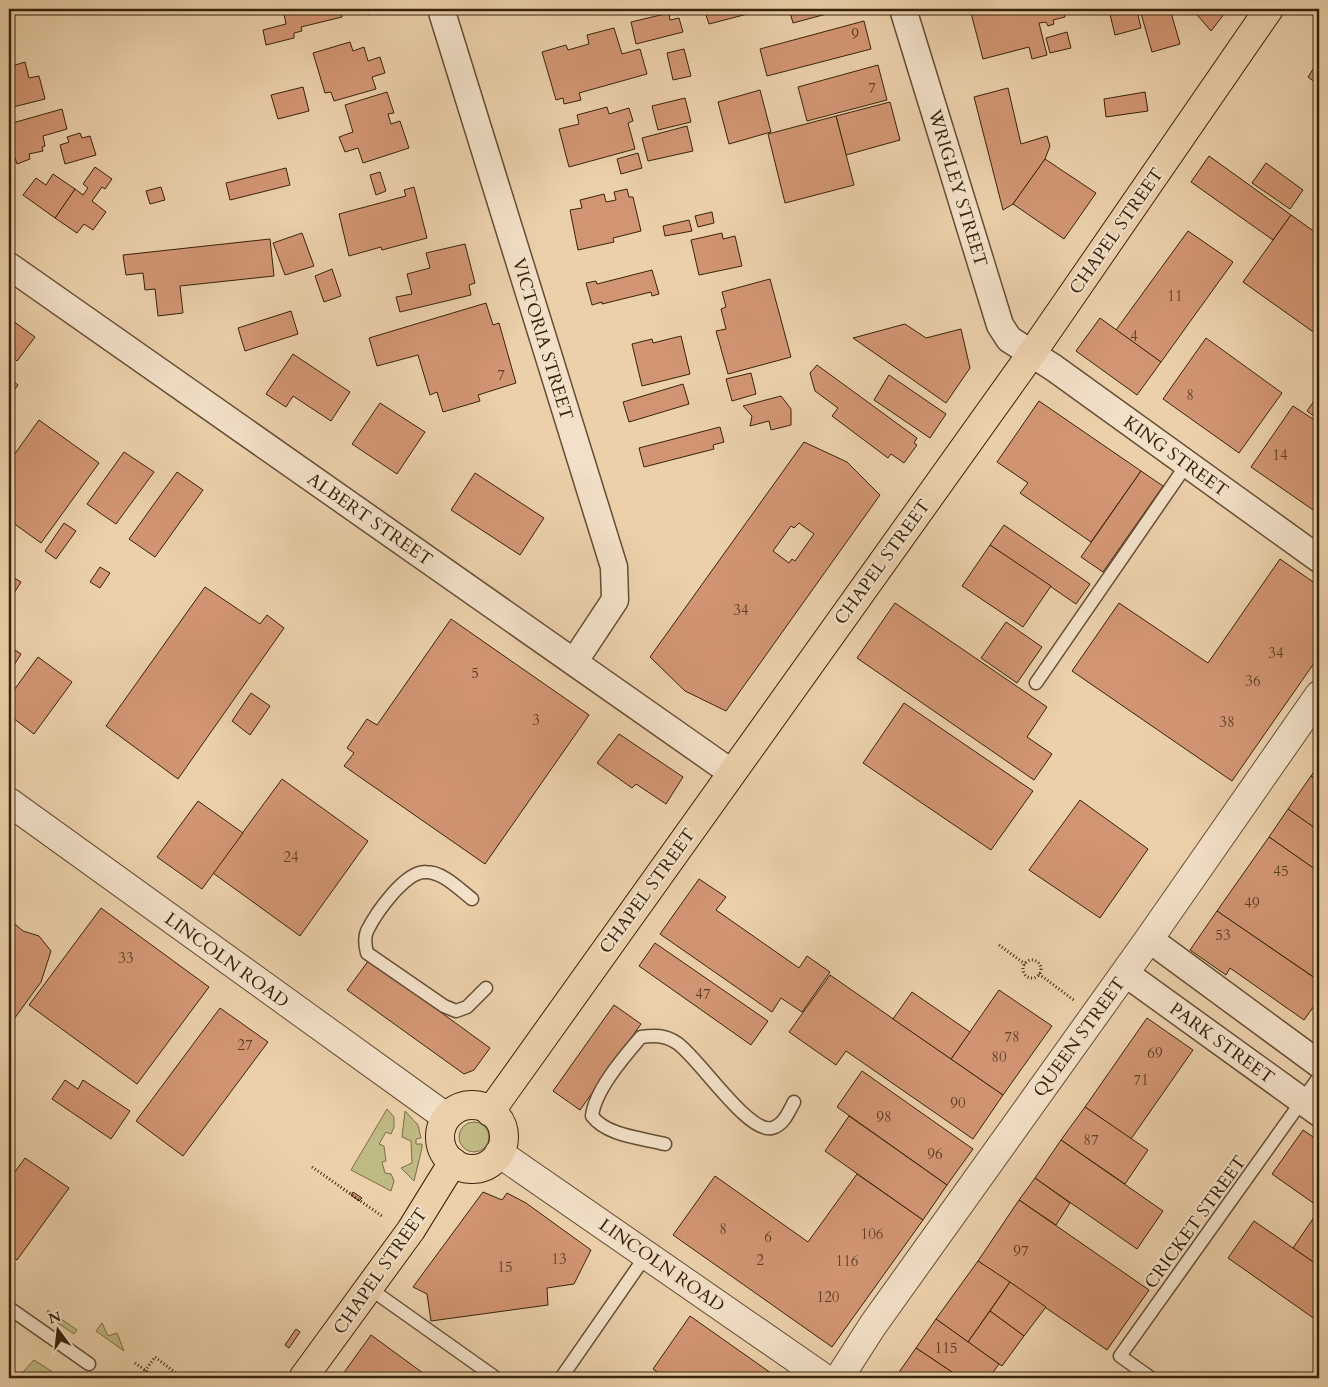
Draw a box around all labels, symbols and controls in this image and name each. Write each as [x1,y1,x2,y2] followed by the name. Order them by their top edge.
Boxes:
[851,24,859,44] house number: 9
[868,78,876,98] house number: 7
[921,106,993,270] street label: WRIGLEY STREET
[1063,163,1169,300] street label: CHAPEL STREET
[506,255,579,423] street label: VICTORIA STREET
[1167,286,1183,306] house number: 11
[1130,326,1138,346] house number: 4
[497,365,505,385] house number: 7
[1186,385,1194,405] house number: 8
[1118,410,1233,503] street label: KING STREET
[1272,445,1288,465] house number: 14
[302,467,437,572] street label: ALBERT STREET
[828,495,936,630] street label: CHAPEL STREET
[733,600,749,620] house number: 34
[1268,643,1284,663] house number: 34
[471,663,479,683] house number: 5
[1245,671,1261,691] house number: 36
[532,710,540,730] house number: 3
[1219,712,1235,732] house number: 38
[593,824,701,959] street label: CHAPEL STREET
[283,847,299,867] house number: 24
[1273,861,1289,881] house number: 45
[1244,893,1260,913] house number: 49
[159,907,294,1014] street label: LINCOLN ROAD
[1215,925,1231,945] house number: 53
[118,948,134,968] house number: 33
[1027,972,1131,1102] street label: QUEEN STREET
[695,984,711,1004] house number: 47
[1164,997,1279,1090] street label: PARK STREET
[1004,1027,1020,1047] house number: 78
[237,1035,253,1055] house number: 27
[1147,1043,1163,1063] house number: 69
[991,1047,1007,1067] house number: 80
[1133,1070,1149,1090] house number: 71
[950,1093,966,1113] house number: 90
[876,1107,892,1127] house number: 98
[1083,1130,1099,1150] house number: 87
[927,1144,943,1164] house number: 96
[1139,1151,1252,1294] street label: CRICKET STREET
[327,1203,433,1340] street label: CHAPEL STREET
[594,1213,730,1318] street label: LINCOLN ROAD
[719,1219,727,1239] house number: 8
[860,1224,884,1244] house number: 106
[764,1227,772,1247] house number: 6
[1013,1241,1029,1261] house number: 97
[551,1249,567,1269] house number: 13
[756,1250,764,1270] house number: 2
[835,1251,859,1271] house number: 116
[497,1257,513,1277] house number: 15
[816,1287,840,1307] house number: 120
[32,1304,82,1354] north arrow
[46,1307,63,1329] text: N
[934,1338,958,1358] house number: 115

